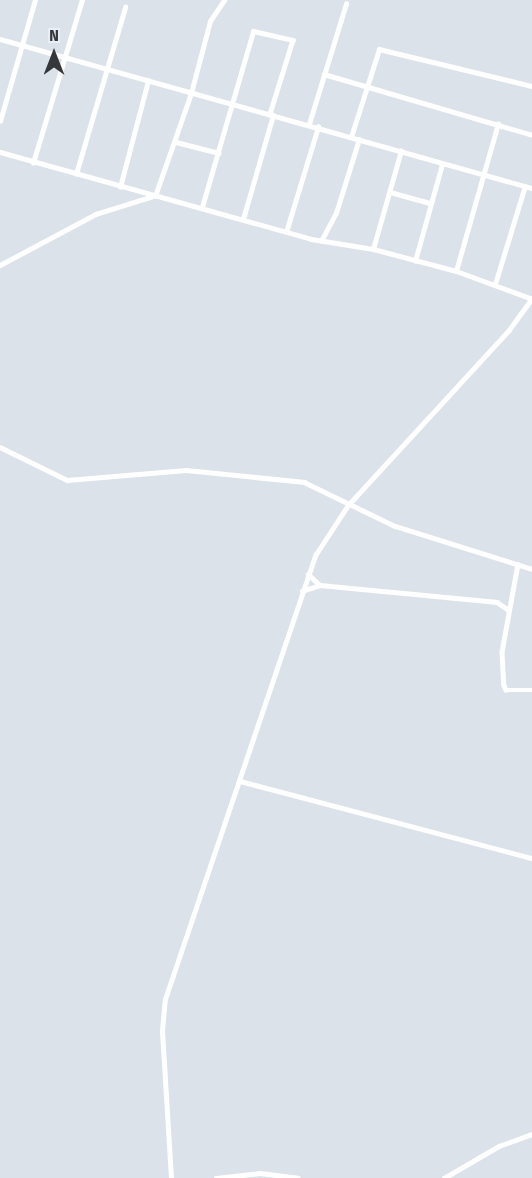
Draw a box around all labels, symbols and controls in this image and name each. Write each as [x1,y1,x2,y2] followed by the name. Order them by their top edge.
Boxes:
[24,24,84,84] north arrow
[49,26,59,45] text: N

